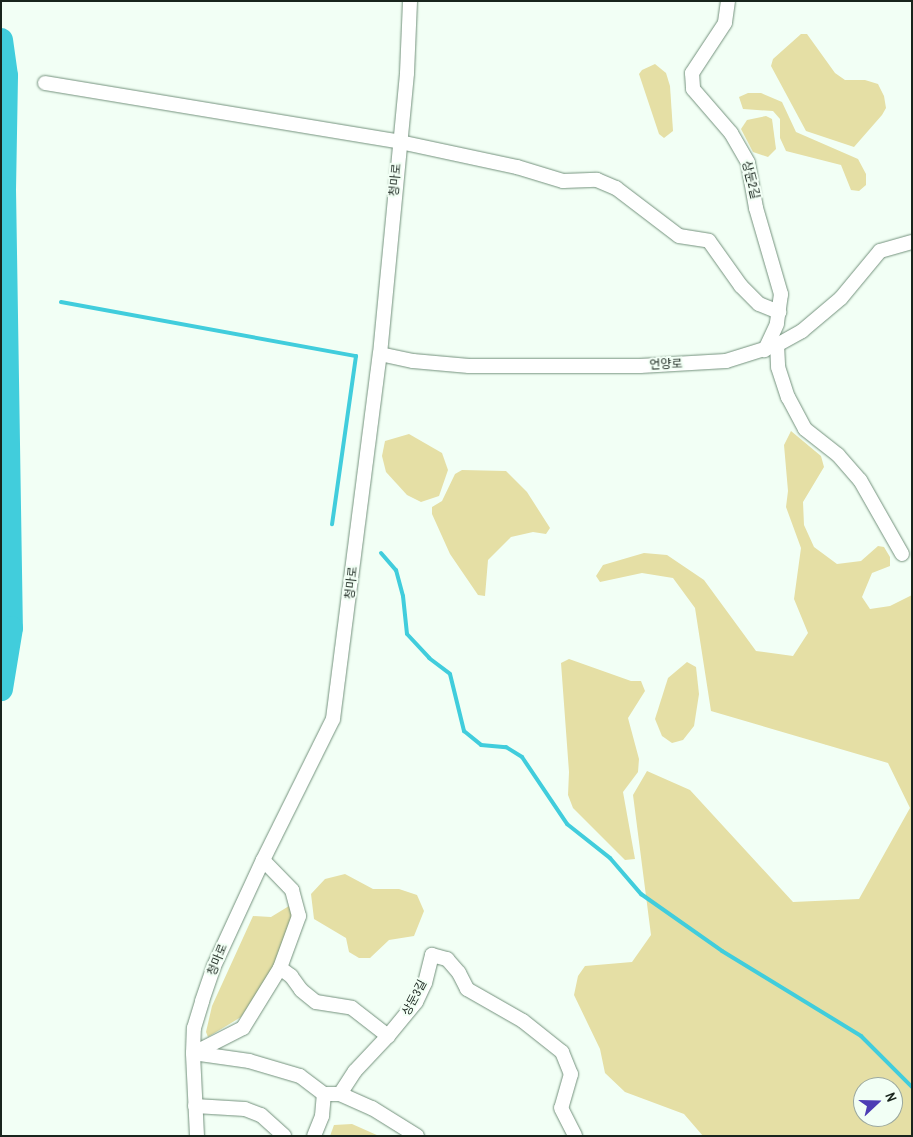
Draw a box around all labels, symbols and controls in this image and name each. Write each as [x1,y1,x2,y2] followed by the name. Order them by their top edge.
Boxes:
[738,160,762,200] street label: 상둔2길
[387,163,405,197] street label: 청마로
[649,357,683,373] street label: 언양로
[343,566,361,600] street label: 청마로
[205,942,231,978] street label: 청마로
[400,978,430,1018] street label: 상둔3길
[853,1077,903,1127] north arrow
[881,1090,901,1104] text: N

